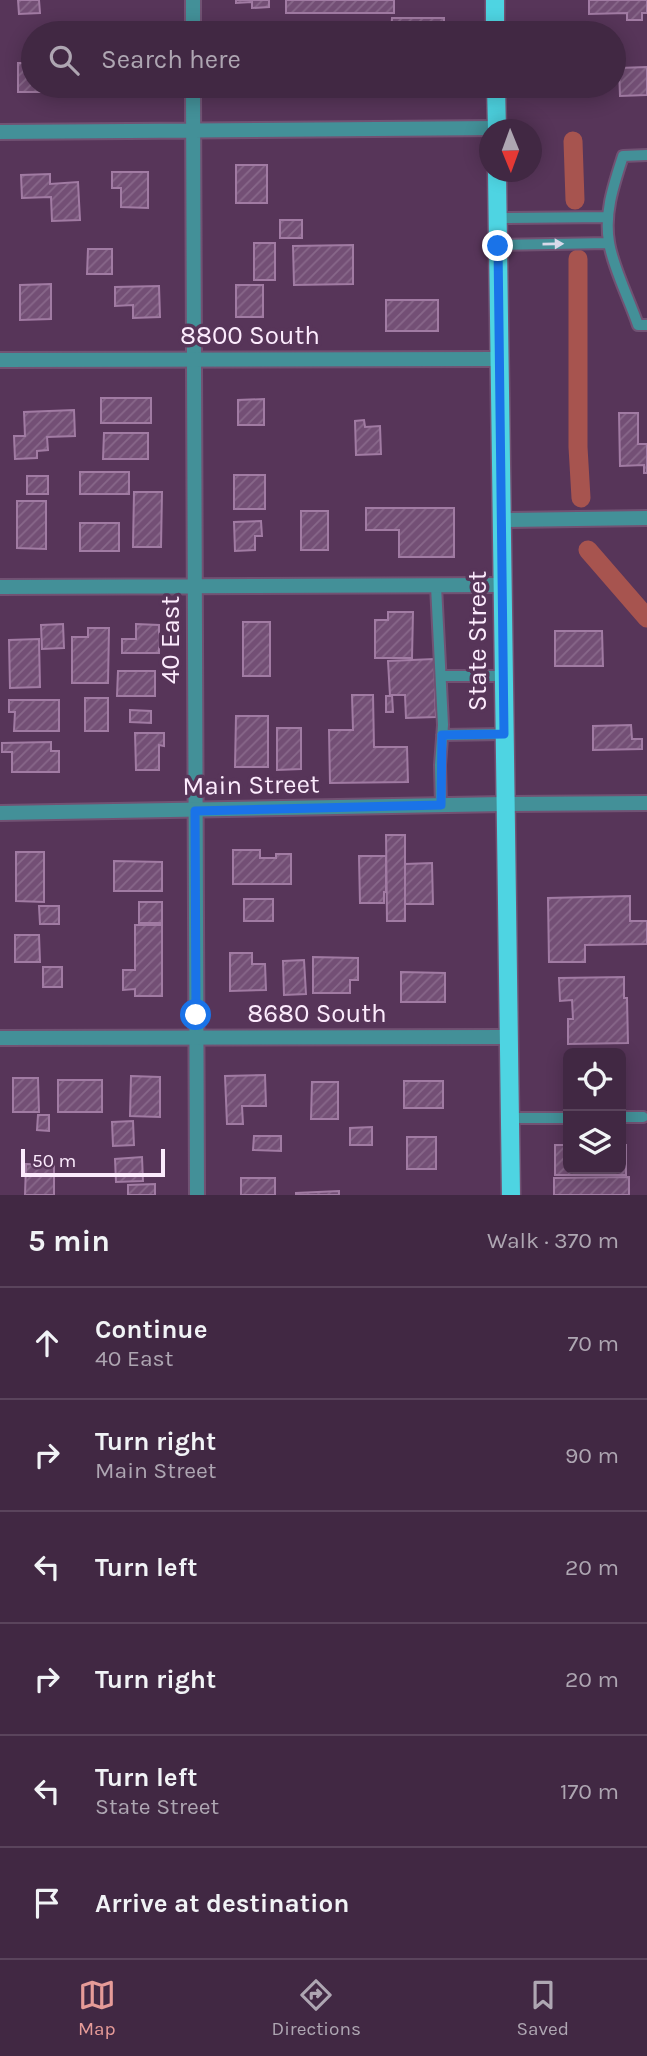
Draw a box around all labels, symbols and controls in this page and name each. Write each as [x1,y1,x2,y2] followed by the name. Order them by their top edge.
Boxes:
[21,21,626,98] search box
[45,41,83,79] icon: search
[101,44,241,75] text: Search here
[479,119,542,182] north arrow
[482,230,513,261] route end
[543,239,565,250] one-way arrow
[180,320,320,351] street label: 8800 South
[462,571,493,711] street label: State Street
[155,596,186,684] street label: 40 East
[182,768,320,802] street label: Main Street
[247,998,387,1029] street label: 8680 South
[180,999,211,1030] route start
[563,1048,626,1174] map controls
[563,1048,626,1111] button: locate
[563,1111,626,1174] button: layers
[21,1146,164,1178] scale bar
[32,1150,76,1172] text: 50 m
[28,1223,110,1259] text: 5 min
[487,1227,619,1254] text: Walk · 370 m
[95,1314,207,1345] text: Continue
[28,1324,66,1362] icon: ahead
[568,1330,619,1357] text: 70 m
[95,1345,173,1372] text: 40 East
[95,1426,216,1457] text: Turn right
[28,1436,66,1474] icon: right
[565,1442,619,1469] text: 90 m
[95,1457,216,1484] text: Main Street
[28,1548,66,1586] icon: left
[95,1552,197,1583] text: Turn left
[565,1554,619,1581] text: 20 m
[28,1660,66,1698] icon: right
[95,1664,216,1695] text: Turn right
[565,1666,619,1693] text: 20 m
[95,1762,197,1793] text: Turn left
[28,1772,66,1810] icon: left
[560,1778,619,1805] text: 170 m
[95,1793,219,1820] text: State Street
[28,1884,66,1922] icon: arrive
[95,1888,349,1919] text: Arrive at destination
[78,1976,116,2040] tab: Map
[272,1976,361,2040] tab: Directions
[517,1976,569,2040] tab: Saved

